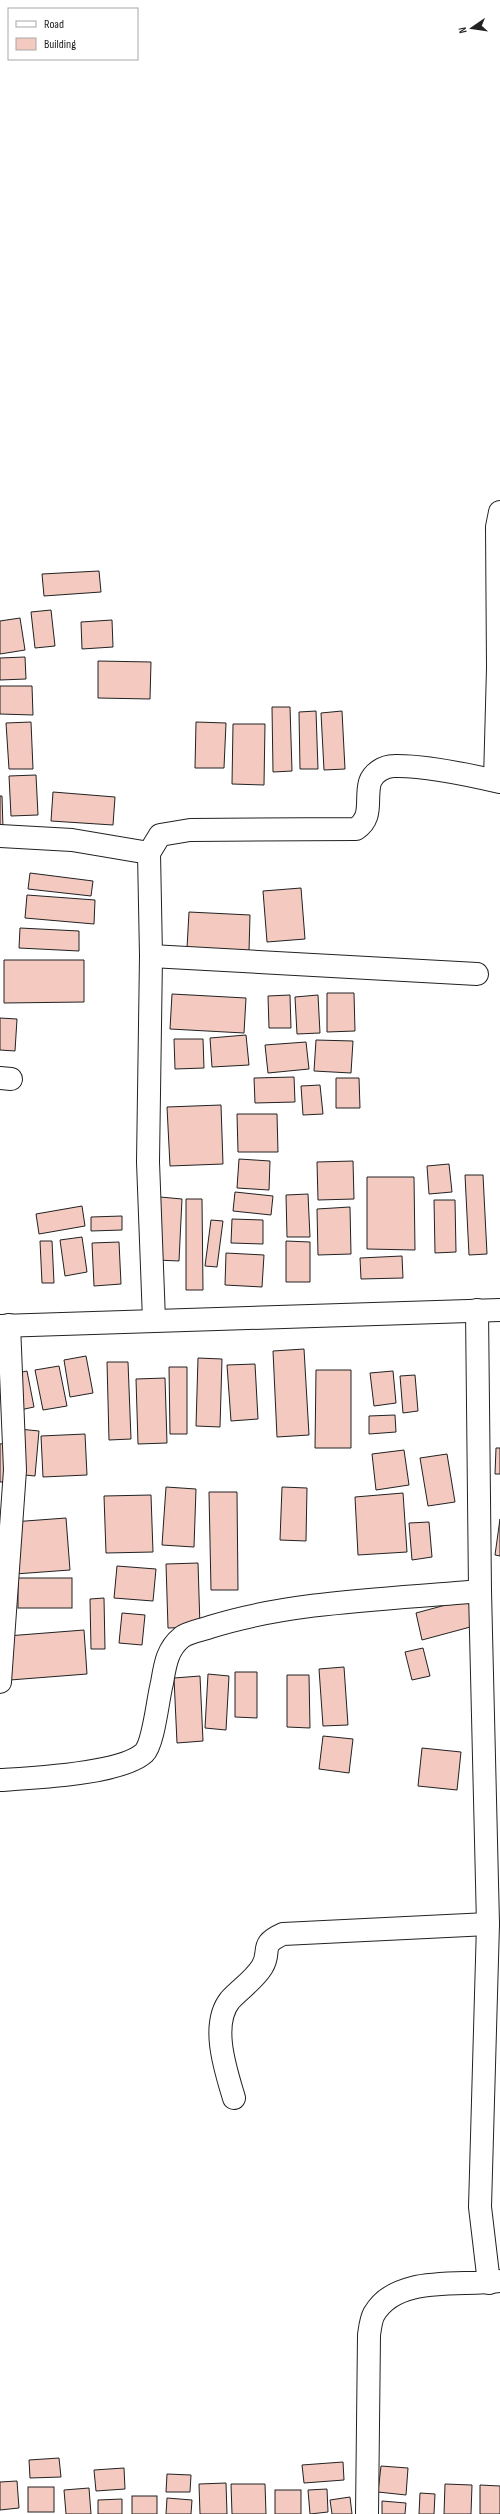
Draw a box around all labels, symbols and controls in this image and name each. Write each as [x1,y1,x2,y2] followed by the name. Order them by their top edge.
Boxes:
[8,8,138,60] legend
[452,8,492,48] north arrow
[44,17,64,32] text: Road
[456,26,470,34] text: N
[44,37,76,52] text: Building

